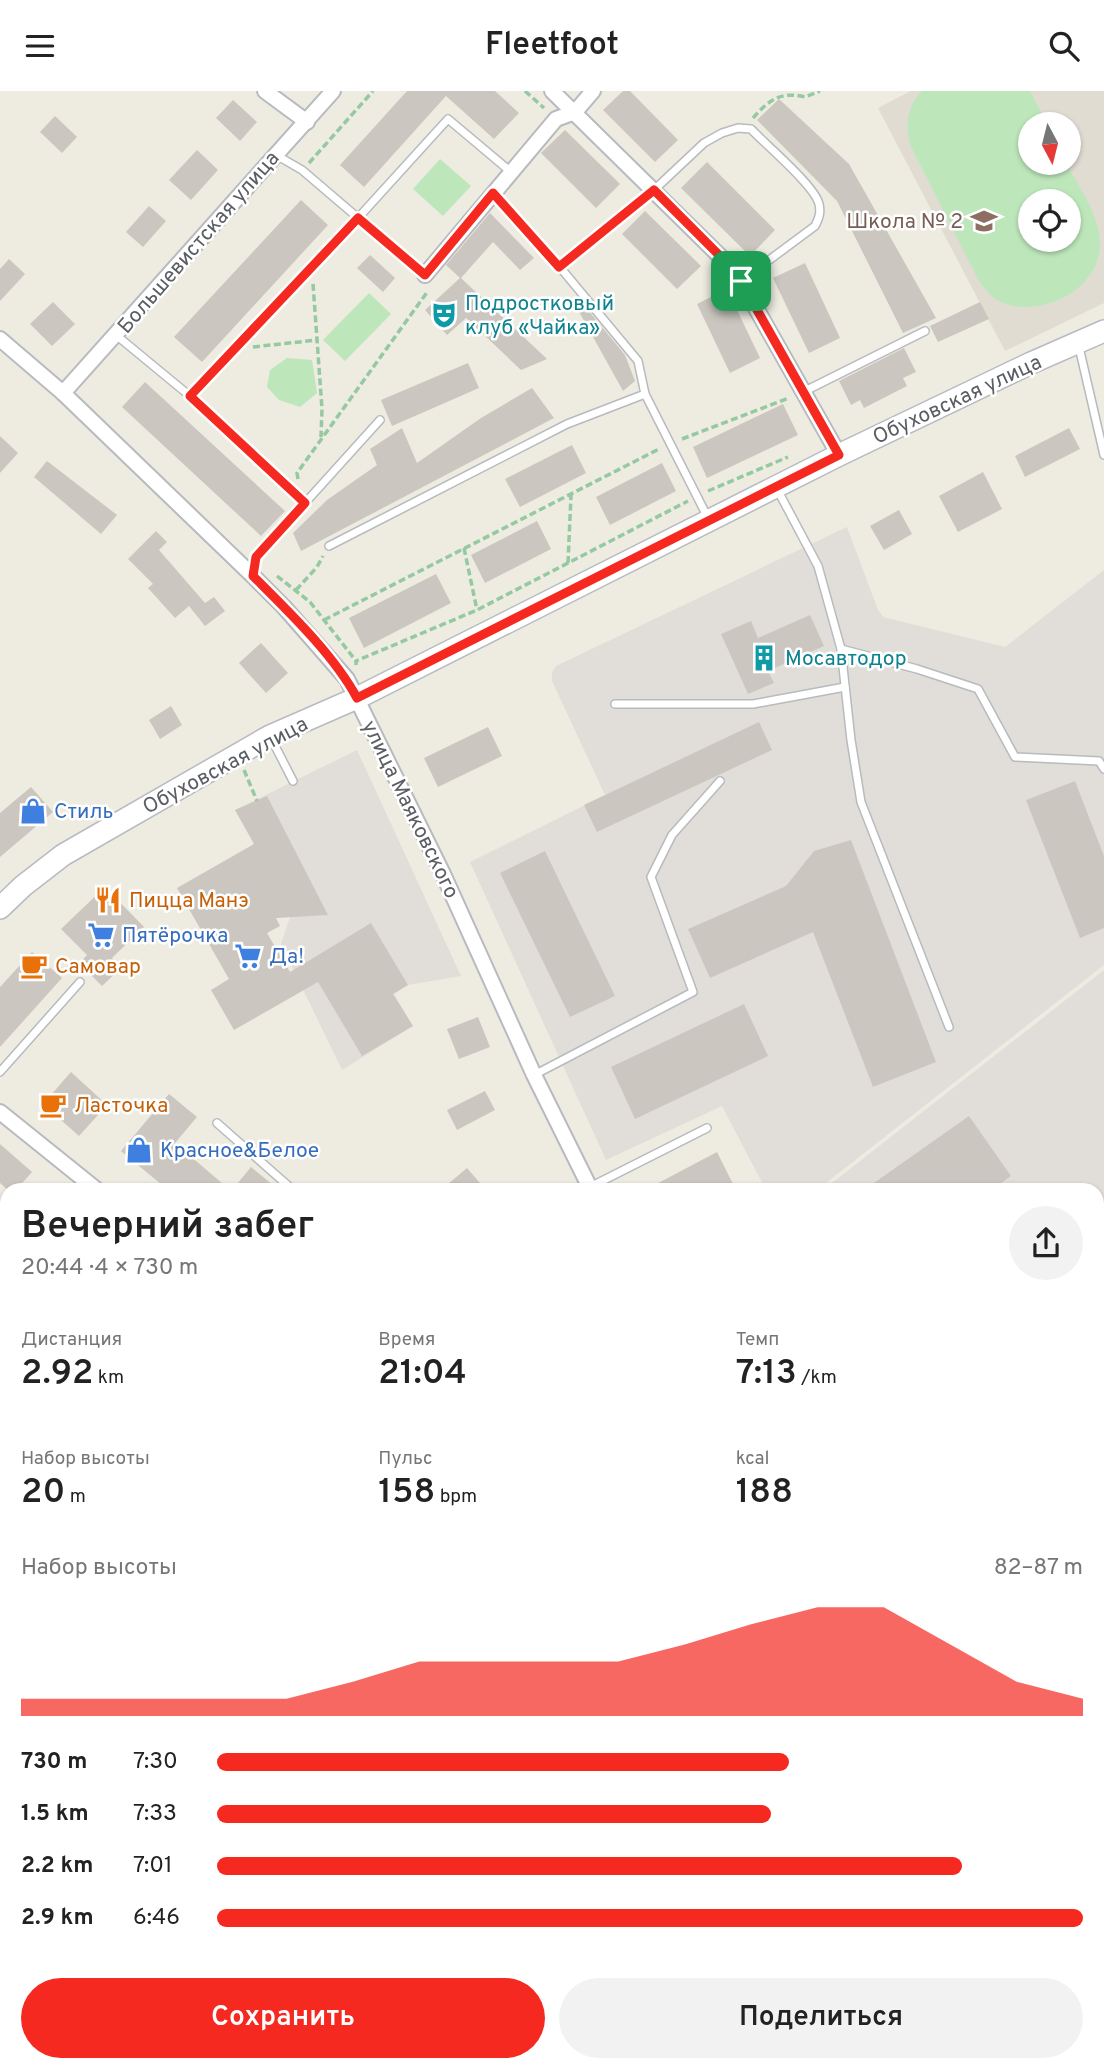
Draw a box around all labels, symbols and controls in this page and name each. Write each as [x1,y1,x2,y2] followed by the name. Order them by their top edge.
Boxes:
[485,26,619,66] text: Fleetfoot
[21,27,59,65] icon: menu
[1045,27,1083,65] icon: search
[1018,112,1082,175] north arrow
[1018,112,1081,252] map controls
[112,146,286,340] street label: Большевистская улица
[1018,189,1081,252] button: locate
[969,206,999,236] school or university icon: Школа № 2
[846,209,963,236] place label: Школа № 2
[711,251,771,311] pin
[722,262,760,300] icon: arrive
[465,291,614,342] place label: Подростковый клуб «Чайка»
[429,300,459,330] theatre icon: Подростковый клуб «Чайка»
[869,349,1047,451] street label: Обуховская улица
[749,643,779,673] building icon: Мосавтодор
[785,646,907,673] place label: Мосавтодор
[138,711,313,821] street label: Обуховская улица
[355,716,465,903] street label: улица Маяковского
[18,796,48,826] shop icon: Стиль
[54,799,113,826] place label: Стиль
[93,885,123,915] restaurant icon: Пицца Манэ
[129,888,249,915] place label: Пицца Манэ
[86,920,116,950] supermarket icon: Пятёрочка
[122,923,228,950] place label: Пятёрочка
[233,941,263,971] supermarket icon: Да!
[269,944,304,971] place label: Да!
[19,951,49,981] cafe icon: Самовар
[55,954,141,981] place label: Самовар
[38,1090,68,1120] cafe icon: Ласточка
[74,1093,168,1120] place label: Ласточка
[124,1135,154,1165] shop icon: Красное&Белое
[160,1138,319,1165] place label: Красное&Белое
[21,1203,314,1252] text: Вечерний забег
[1009,1206,1083,1280] button: share
[21,1254,198,1283] text: 20:44 · 4 × 730 m
[21,1328,122,1352] text: Дистанция
[378,1328,435,1352] text: Время
[736,1328,779,1352] text: Темп
[21,1352,93,1396] text: 2.92
[378,1352,467,1396] text: 21:04
[736,1352,797,1396] text: 7:13
[93,1366,124,1390] text: km
[797,1366,837,1390] text: /km
[21,1447,150,1471] text: Набор высоты
[378,1447,432,1471] text: Пульс
[736,1447,769,1471] text: kcal
[21,1471,65,1515] text: 20
[378,1471,435,1515] text: 158
[736,1471,793,1515] text: 188
[65,1485,86,1509] text: m
[435,1485,477,1509] text: bpm
[21,1554,177,1583] text: Набор высоты
[994,1554,1083,1583] text: 82–87 m
[21,1748,87,1777] text: 730 m
[133,1748,178,1777] text: 7:30
[21,1800,89,1829] text: 1.5 km
[133,1800,177,1829] text: 7:33
[21,1852,94,1881] text: 2.2 km
[133,1852,173,1881] text: 7:01
[21,1904,94,1933] text: 2.9 km
[133,1904,180,1933] text: 6:46
[21,1978,545,2058] button: Сохранить
[559,1978,1083,2058] button: Поделиться

